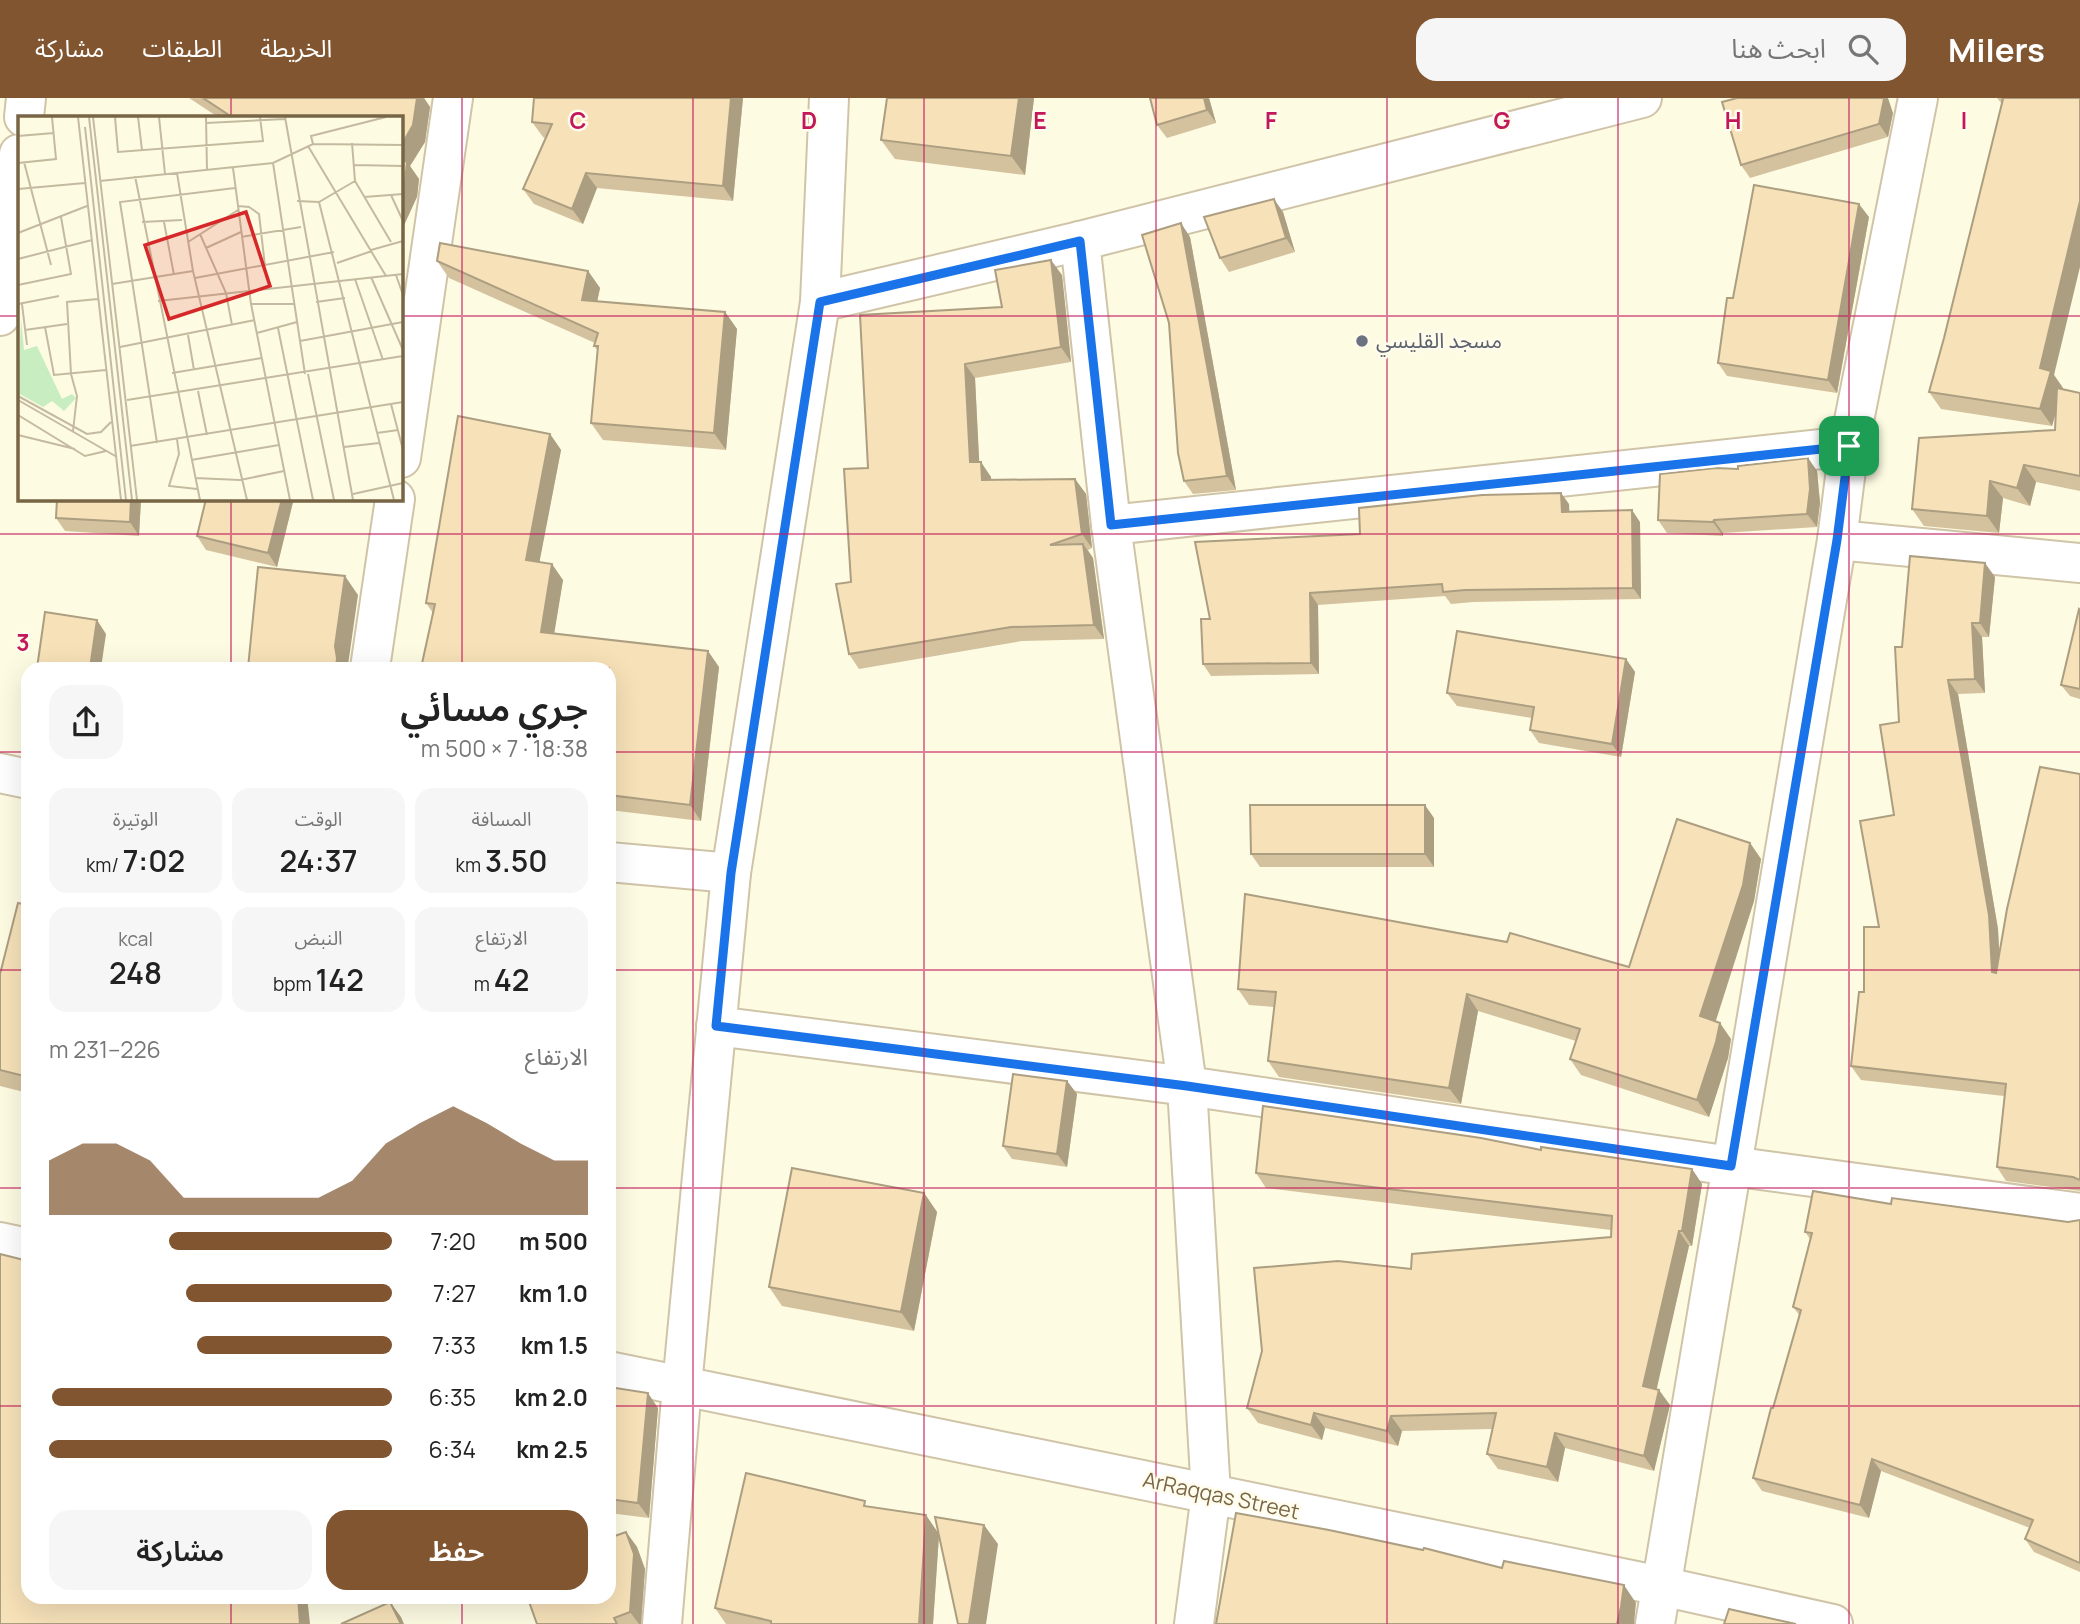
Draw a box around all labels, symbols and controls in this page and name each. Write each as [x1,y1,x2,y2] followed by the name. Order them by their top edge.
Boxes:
[1416,18,1906,81] search box
[1948,27,2045,72] text: Milers
[1731,30,1826,66] text: ابحث هنا
[1844,30,1882,68] icon: search
[35,31,104,64] text: مشاركة
[142,31,222,64] text: الطبقات
[260,31,332,64] text: الخريطة
[570,104,587,136] text: C
[801,104,817,136] text: D
[1033,104,1047,136] text: E
[1265,104,1277,136] text: F
[1494,104,1511,136] text: G
[1725,104,1741,136] text: H
[1961,104,1967,136] text: I
[18,116,402,500] inset map
[1376,326,1502,357] place label: مسجد القليسي
[1354,333,1370,349] marker: مسجد القليسي
[1819,416,1879,476] pin
[1830,427,1868,465] icon: arrive
[16,626,30,658] text: 3
[400,680,588,732] text: جري مسائي
[49,685,123,759] button: share
[421,732,588,764] text: 18:38 · 7 × 500 m
[113,806,158,832] text: الوتيرة
[295,806,342,832] text: الوقت
[472,806,531,832] text: المسافة
[123,840,185,881] text: 7:02
[280,840,357,881] text: 24:37
[485,840,547,881] text: 3.50
[86,852,123,878] text: /km
[456,852,485,878] text: km
[294,925,343,951] text: النبض
[475,925,528,951] text: الارتفاع
[118,926,153,952] text: kcal
[109,952,162,993] text: 248
[316,959,364,1000] text: 142
[494,959,529,1000] text: 42
[273,971,316,997] text: bpm
[474,971,494,997] text: m
[49,1033,161,1065] text: 226–231 m
[525,1040,588,1072] text: الارتفاع
[430,1225,476,1257] text: 7:20
[519,1225,588,1257] text: 500 m
[433,1277,476,1309] text: 7:27
[519,1277,588,1309] text: 1.0 km
[432,1329,476,1361] text: 7:33
[521,1329,588,1361] text: 1.5 km
[429,1381,476,1413] text: 6:35
[515,1381,588,1413] text: 2.0 km
[429,1433,476,1465] text: 6:34
[516,1433,588,1465] text: 2.5 km
[1140,1465,1302,1525] street label: ArRaqqas Street
[49,1510,312,1590] button: مشاركة
[326,1510,588,1590] button: حفظ

